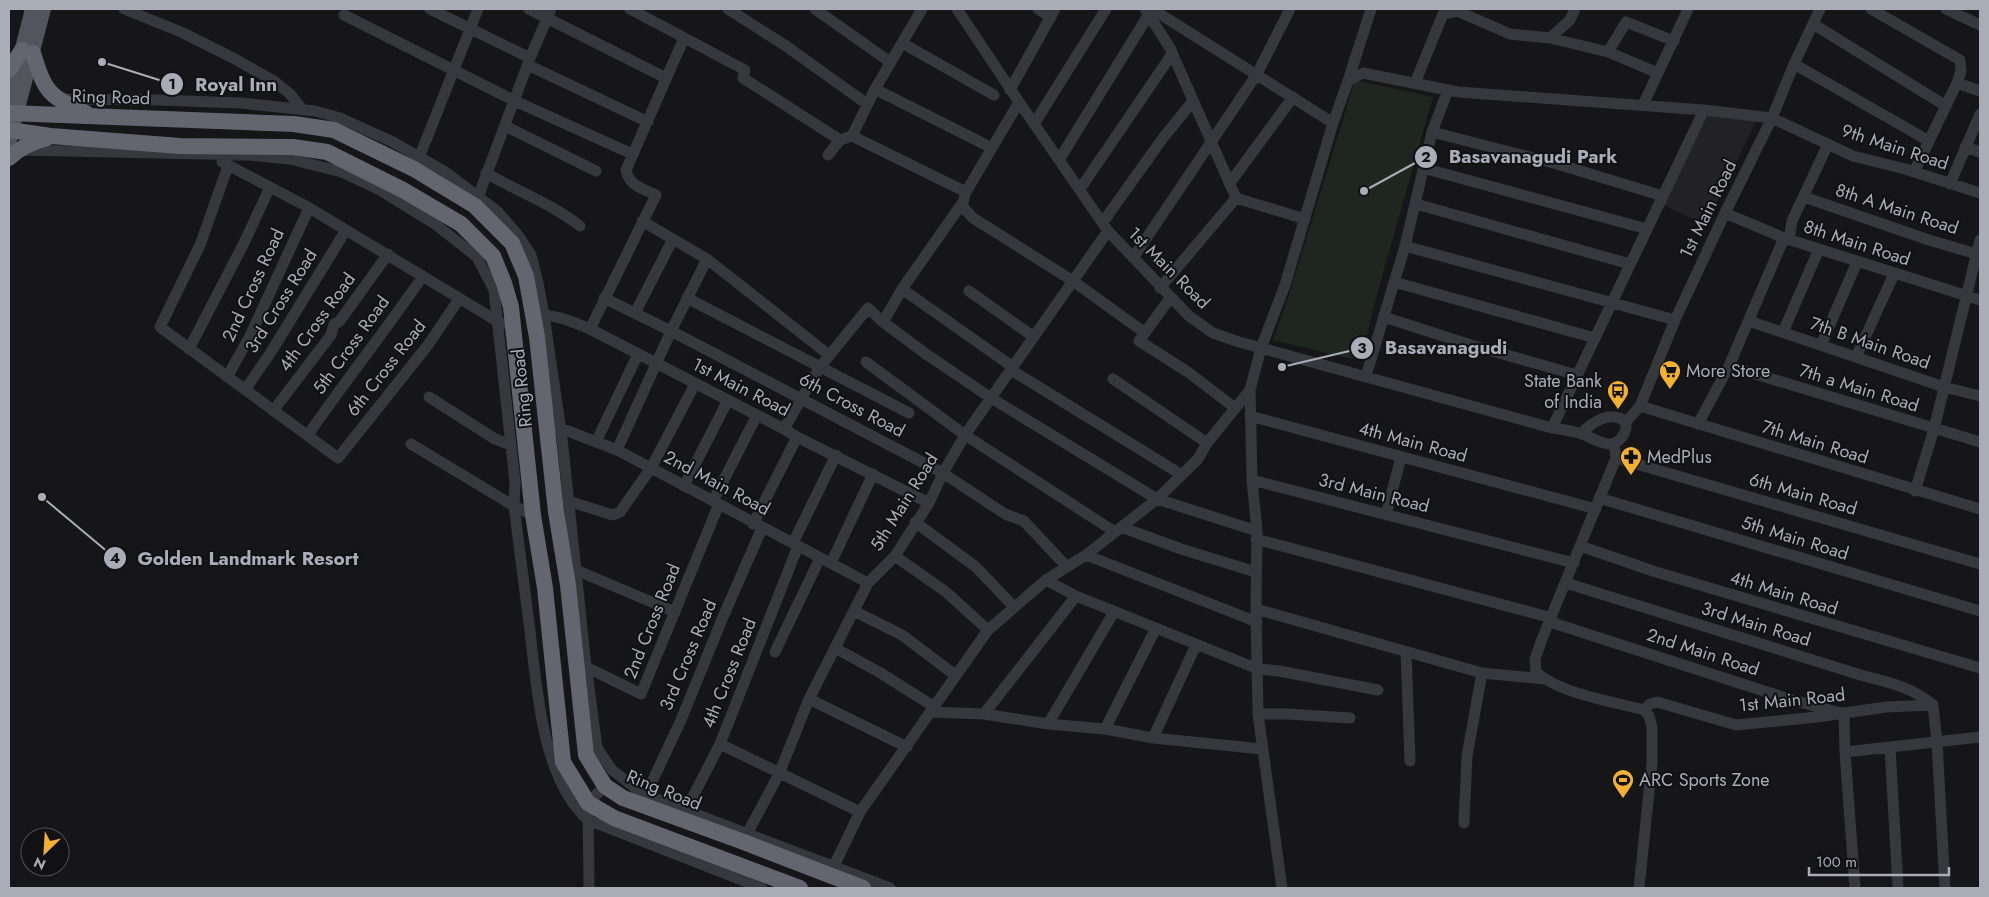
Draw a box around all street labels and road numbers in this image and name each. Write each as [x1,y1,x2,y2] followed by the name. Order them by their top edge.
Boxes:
[71,83,151,111] street label: Ring Road
[1838,117,1952,177] street label: 9th Main Road
[1673,155,1743,263] street label: 1st Main Road
[1832,177,1962,241] street label: 8th A Main Road
[1800,214,1914,272] street label: 8th Main Road
[1122,221,1216,315] street label: 1st Main Road
[215,224,291,346] street label: 2nd Cross Road
[239,244,323,358] street label: 3rd Cross Road
[272,267,362,377] street label: 4th Cross Road
[306,290,396,400] street label: 5th Cross Road
[1806,310,1934,376] street label: 7th B Main Road
[340,314,432,422] street label: 6th Cross Road
[505,348,539,428] street label: Ring Road
[688,351,794,423] street label: 1st Main Road
[1796,357,1922,419] street label: 7th a Main Road
[795,366,909,444] street label: 6th Cross Road
[1758,413,1872,471] street label: 7th Main Road
[1356,415,1470,469] street label: 4th Main Road
[659,444,775,522] street label: 2nd Main Road
[864,448,944,556] street label: 5th Main Road
[1746,466,1860,522] street label: 6th Main Road
[1316,467,1432,519] street label: 3rd Main Road
[1738,509,1852,567] street label: 5th Main Road
[617,559,687,683] street label: 2nd Cross Road
[1727,564,1841,622] street label: 4th Main Road
[653,595,723,715] street label: 3rd Cross Road
[1698,595,1814,653] street label: 3rd Main Road
[695,614,763,732] street label: 4th Cross Road
[1643,622,1763,682] street label: 2nd Main Road
[1738,681,1846,719] street label: 1st Main Road
[623,763,705,817] street label: Ring Road

